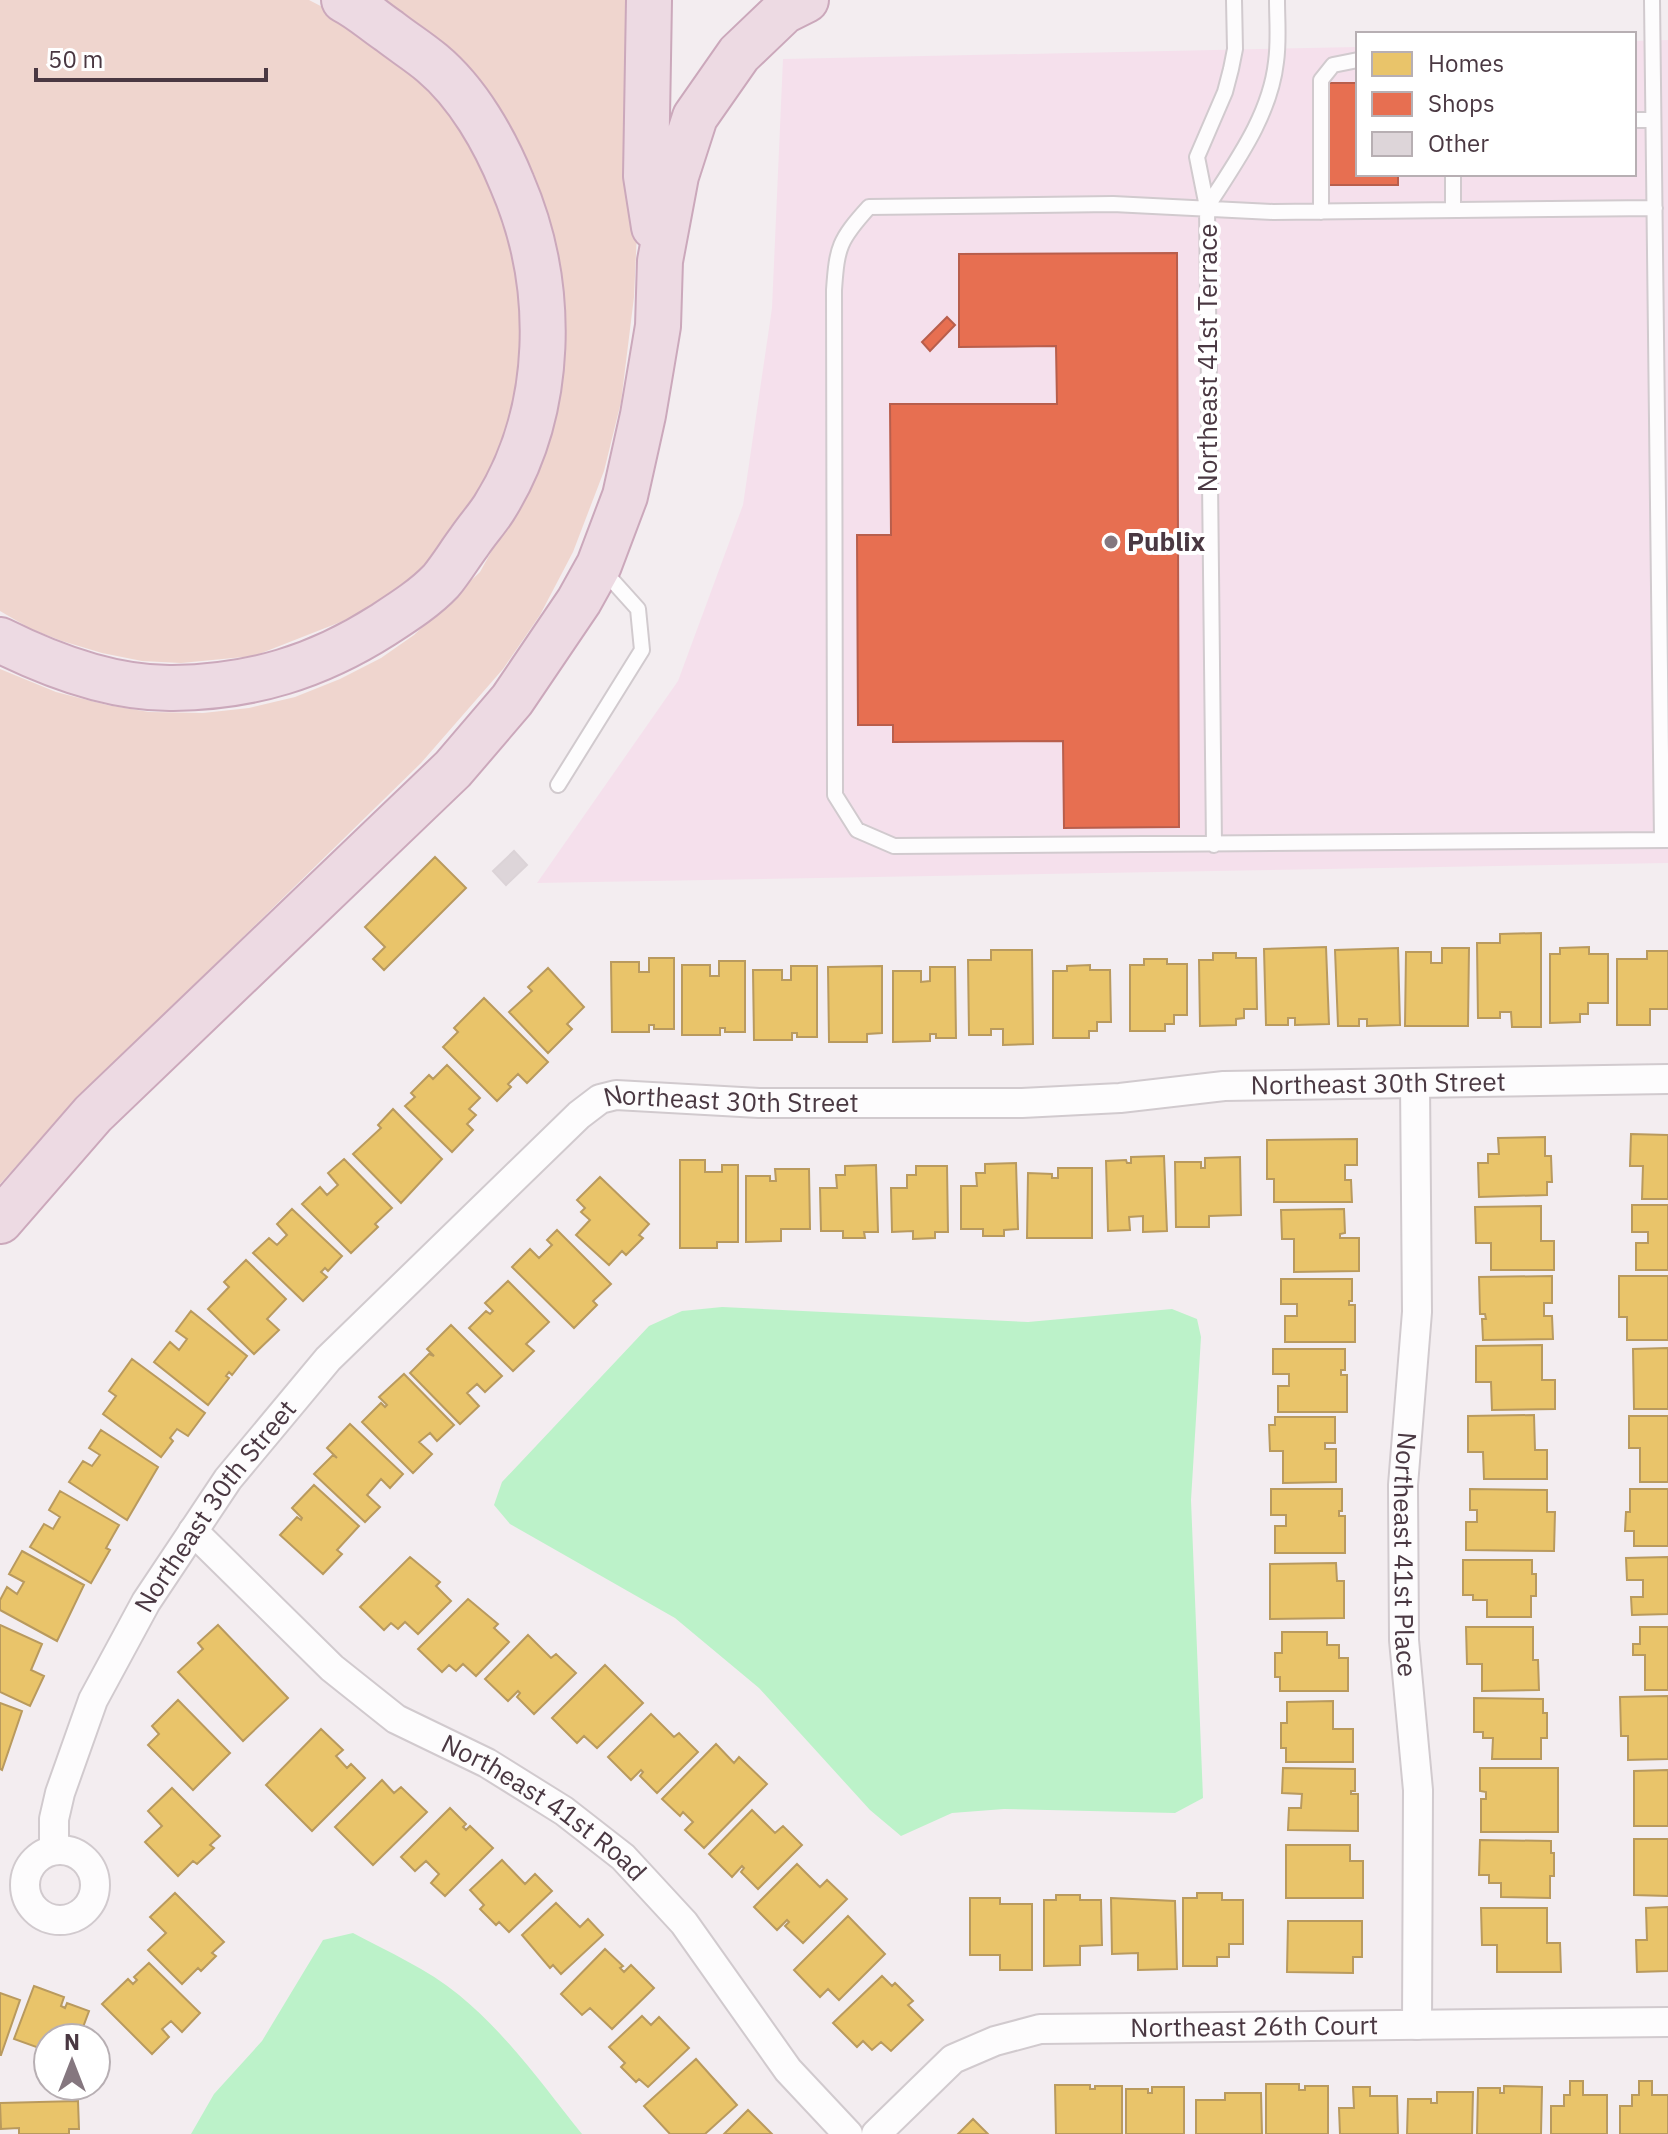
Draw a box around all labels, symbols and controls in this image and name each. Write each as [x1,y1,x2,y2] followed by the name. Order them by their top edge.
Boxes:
[36,32,266,82] scale bar
[1356,32,1636,176] legend
[48,43,103,75] text: 50 m
[1428,47,1504,79] text: Homes
[1428,87,1495,119] text: Shops
[1428,127,1489,159] text: Other
[1190,224,1224,492] street label: Northeast 41st Terrace
[1127,524,1206,558] place label: Publix
[1102,533,1120,551] marker: Publix
[1250,1064,1506,1102] street label: Northeast 30th Street
[600,1076,859,1119] street label: Northeast 30th Street
[126,1392,303,1618] street label: Northeast 30th Street
[1387,1431,1425,1678] street label: Northeast 41st Place
[436,1726,655,1888] street label: Northeast 41st Road
[1130,2007,1378,2044] street label: Northeast 26th Court
[32,2022,112,2102] north arrow
[64,2027,80,2056] text: N

